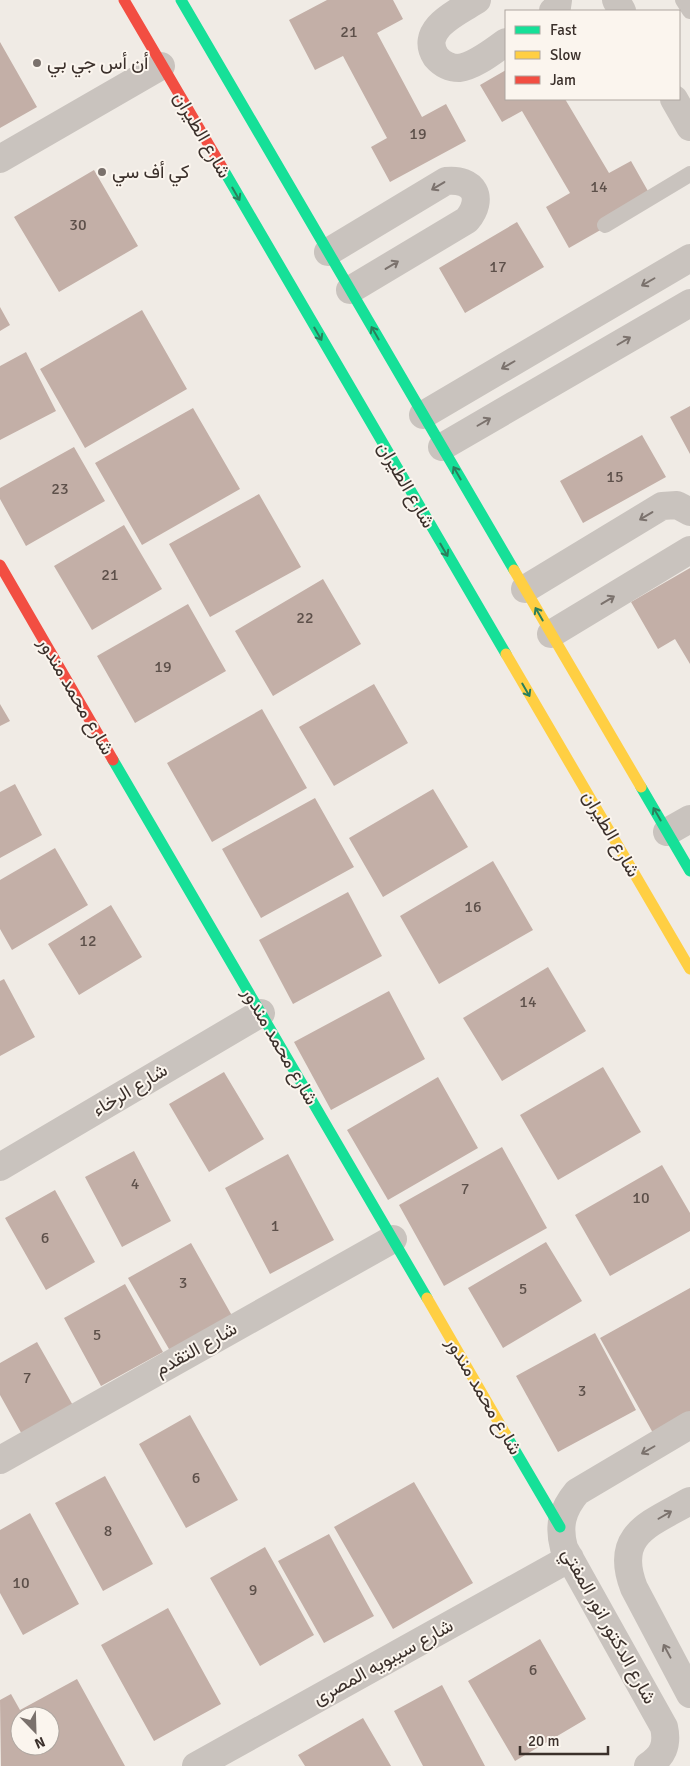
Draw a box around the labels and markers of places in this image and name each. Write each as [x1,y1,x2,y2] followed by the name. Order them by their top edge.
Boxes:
[47,51,148,78] place label: أن أس جي بي
[31,57,43,69] marker: أن أس جي بي
[112,160,189,187] place label: كي أف سي
[96,166,108,178] marker: كي أف سي

